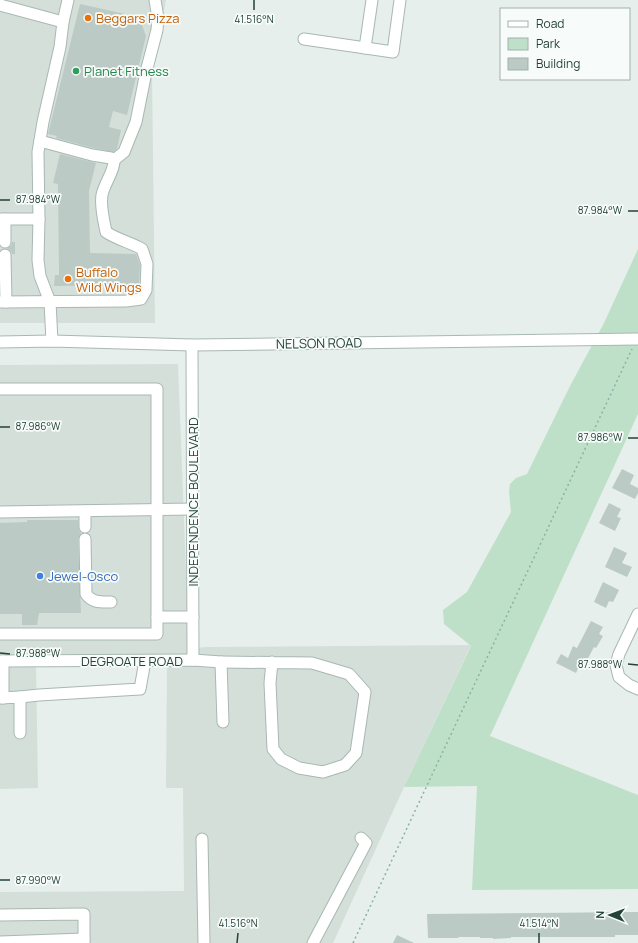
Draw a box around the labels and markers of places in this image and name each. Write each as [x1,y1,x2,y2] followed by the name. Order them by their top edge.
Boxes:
[96,9,180,27] place label: Beggars Pizza
[83,13,93,23] marker: Beggars Pizza
[84,62,169,80] place label: Planet Fitness
[71,66,81,76] marker: Planet Fitness
[76,263,142,296] place label: Buffalo Wild Wings
[63,274,73,284] marker: Buffalo Wild Wings
[48,567,118,585] place label: Jewel-Osco
[35,571,45,581] marker: Jewel-Osco

